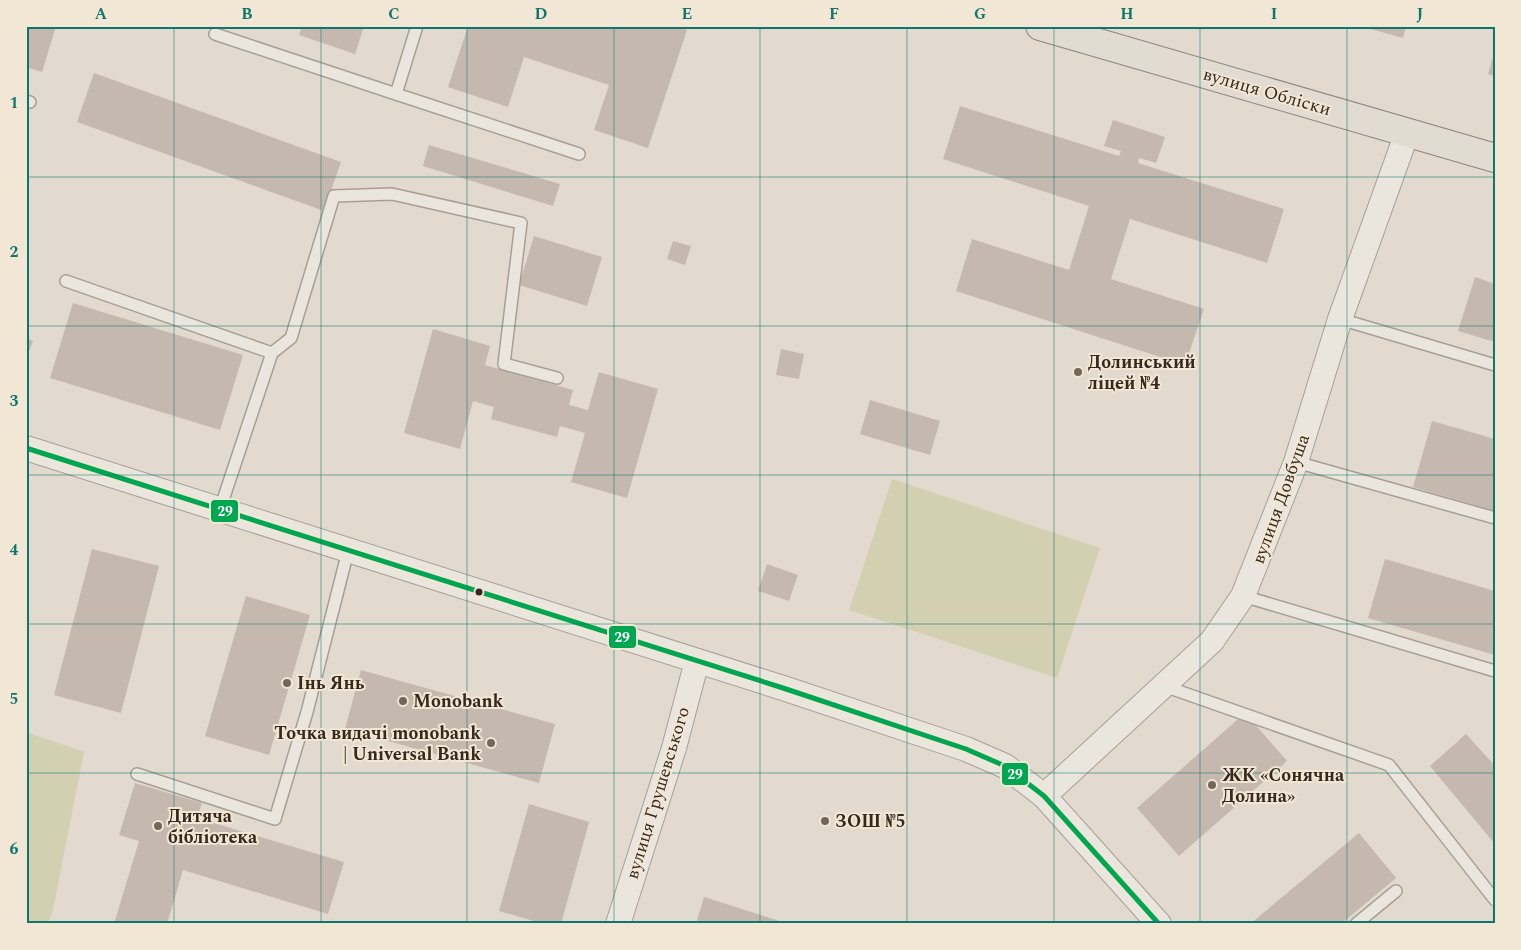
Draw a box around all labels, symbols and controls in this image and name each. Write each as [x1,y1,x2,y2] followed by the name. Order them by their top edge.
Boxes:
[95,2,108,26] text: A
[241,2,253,26] text: B
[388,2,400,26] text: C
[535,2,548,26] text: D
[682,2,692,26] text: E
[829,2,839,26] text: F
[974,2,986,26] text: G
[1120,2,1134,26] text: H
[1271,2,1277,26] text: I
[1417,2,1424,26] text: J
[1200,61,1334,123] street label: вулиця Обліски
[10,91,18,115] text: 1
[10,240,19,264] text: 2
[1088,349,1196,397] place label: Долинський ліцей №4
[1072,366,1084,378] marker: Долинський ліцей №4
[10,389,19,413] text: 3
[1245,430,1317,568] street label: вулиця Довбуша
[210,499,239,523] line badge: 29
[217,501,233,522] text: 29
[10,538,19,562] text: 4
[474,587,484,597] unlabelled marker
[608,625,637,649] line badge: 29
[614,627,630,648] text: 29
[297,670,365,697] place label: Інь Янь
[281,677,293,689] marker: Інь Янь
[10,687,18,711] text: 5
[413,688,504,715] place label: Monobank
[397,695,409,707] marker: Monobank
[619,704,697,882] street label: вулиця Грушевського
[274,720,481,768] place label: Точка видачі monobank | Universal Bank
[485,737,497,749] marker: Точка видачі monobank | Universal Bank
[1001,762,1029,786] line badge: 29
[1222,762,1345,810] place label: ЖК «Сонячна Долина»
[1007,764,1023,785] text: 29
[1206,779,1218,791] marker: ЖК «Сонячна Долина»
[168,803,258,851] place label: Дитяча бібліотека
[835,808,906,835] place label: ЗОШ №5
[819,815,831,827] marker: ЗОШ №5
[152,820,164,832] marker: Дитяча бібліотека
[10,837,19,861] text: 6

